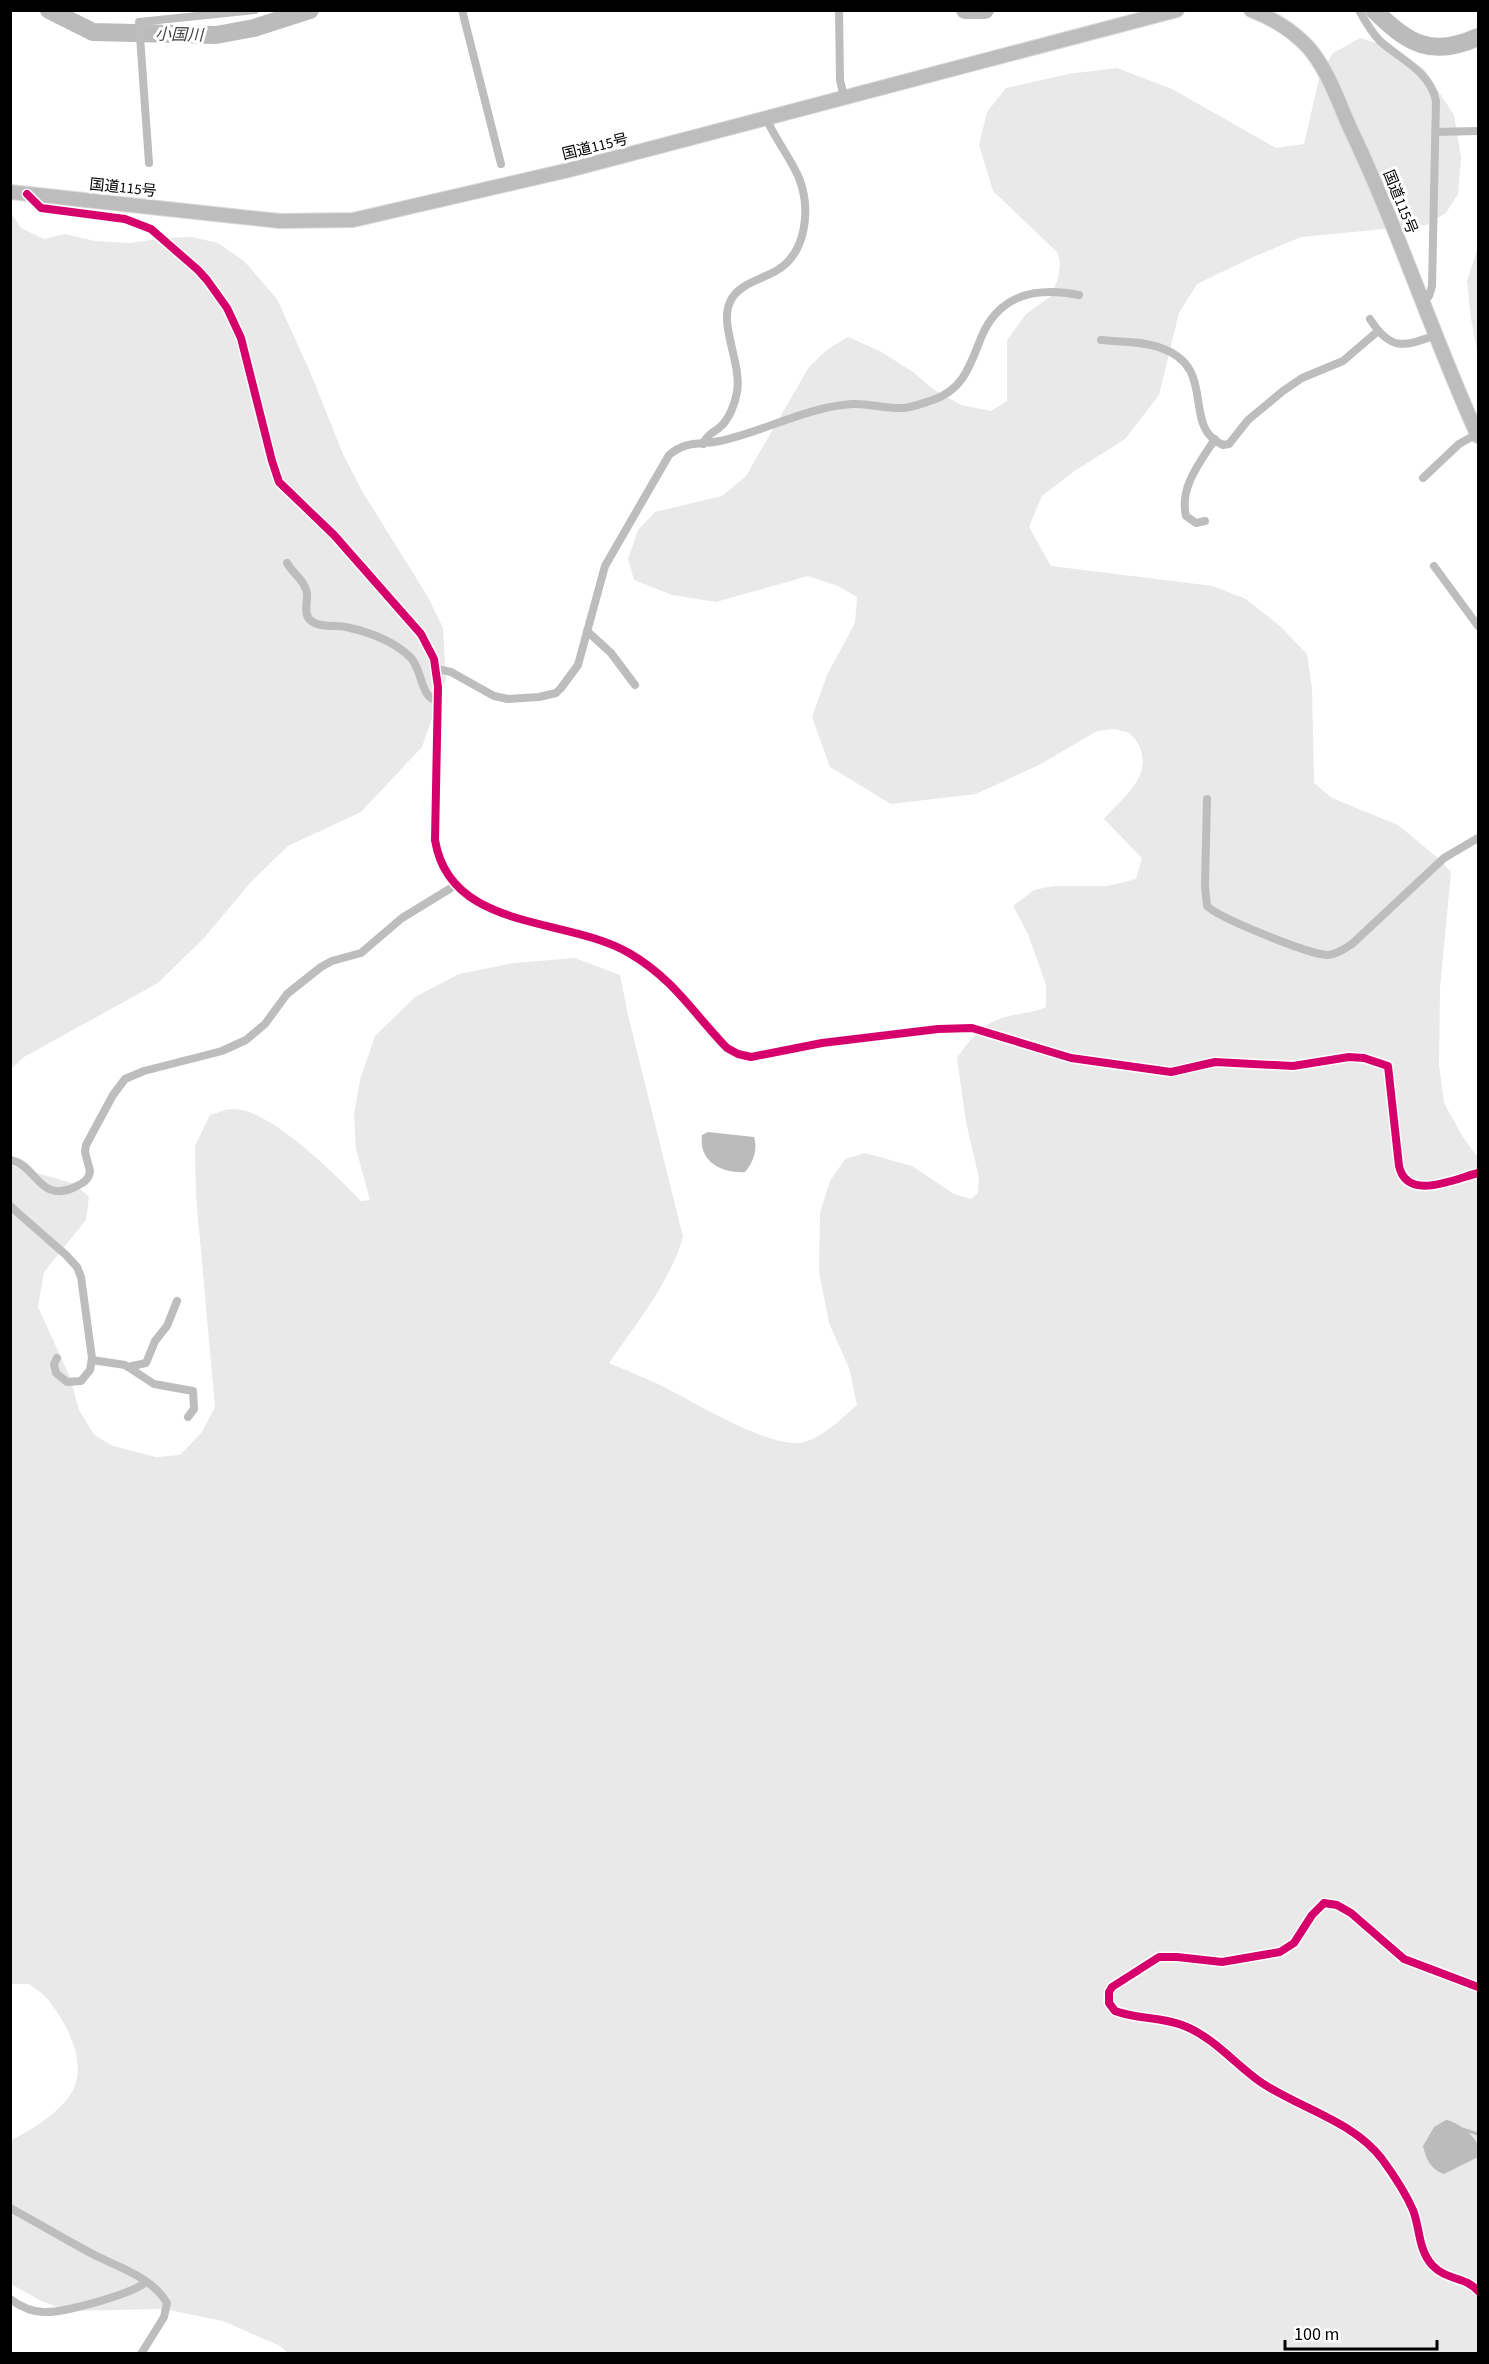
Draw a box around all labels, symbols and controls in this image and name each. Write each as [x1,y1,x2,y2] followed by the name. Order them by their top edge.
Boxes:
[155,24,205,46] water label: 小国川
[560,129,630,165] street label: 国道115号
[1378,167,1422,237] street label: 国道115号
[88,174,158,202] street label: 国道115号
[1285,2313,1436,2351] scale bar
[1294,2322,1339,2347] text: 100 m

